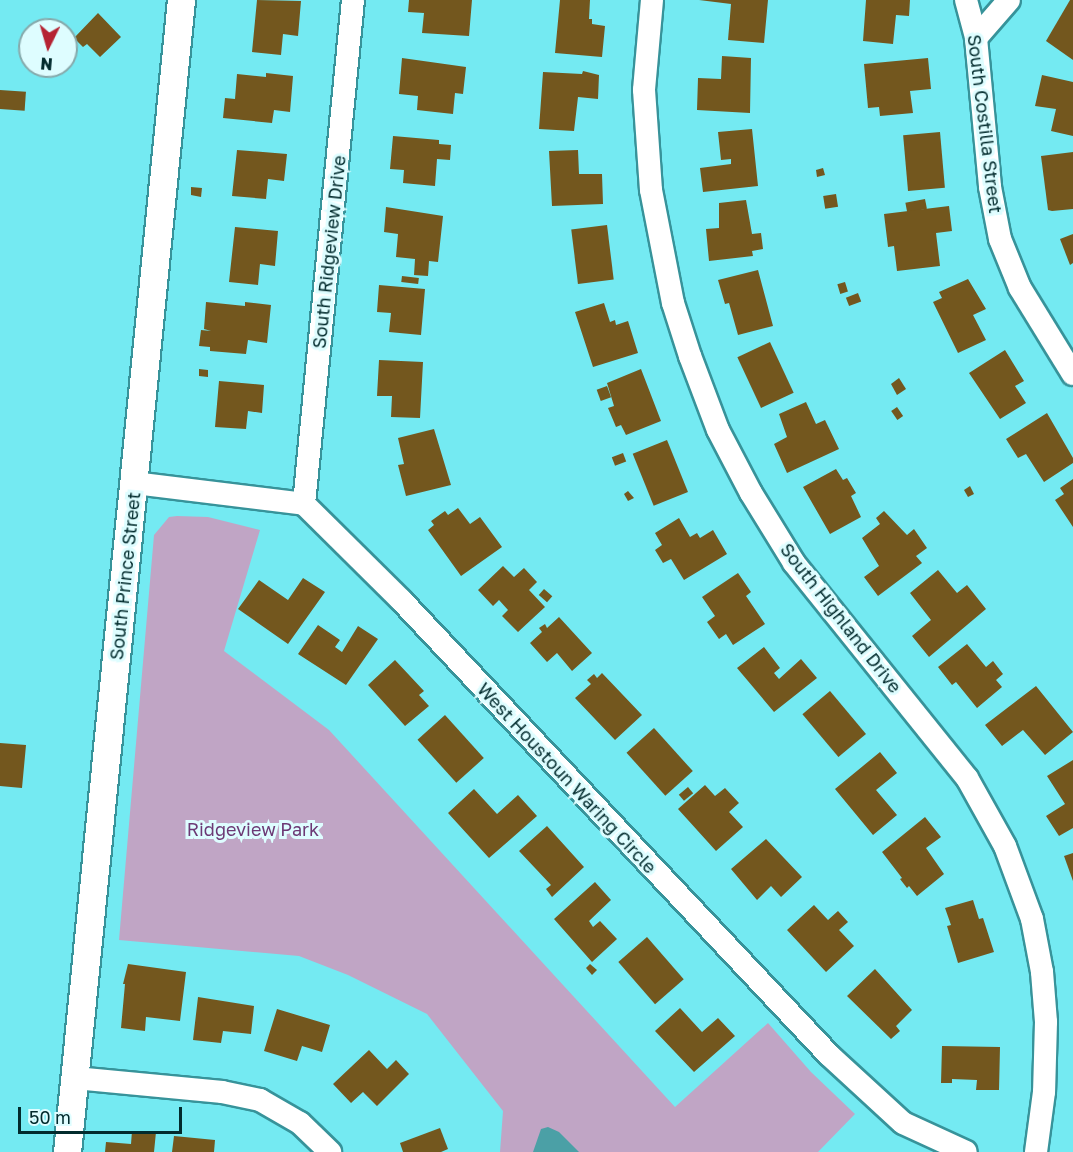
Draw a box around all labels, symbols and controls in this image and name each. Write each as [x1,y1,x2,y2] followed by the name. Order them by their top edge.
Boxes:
[18,18,78,78] north arrow
[963,33,1007,215] street label: South Costilla Street
[40,53,54,74] text: N
[308,154,350,350] street label: South Ridgeview Drive
[105,491,145,661] street label: South Prince Street
[776,539,906,697] street label: South Highland Drive
[473,678,661,878] street label: West Houstoun Waring Circle
[187,818,319,840] park label: Ridgeview Park
[21,1095,184,1133] scale bar
[29,1106,71,1128] text: 50 m

